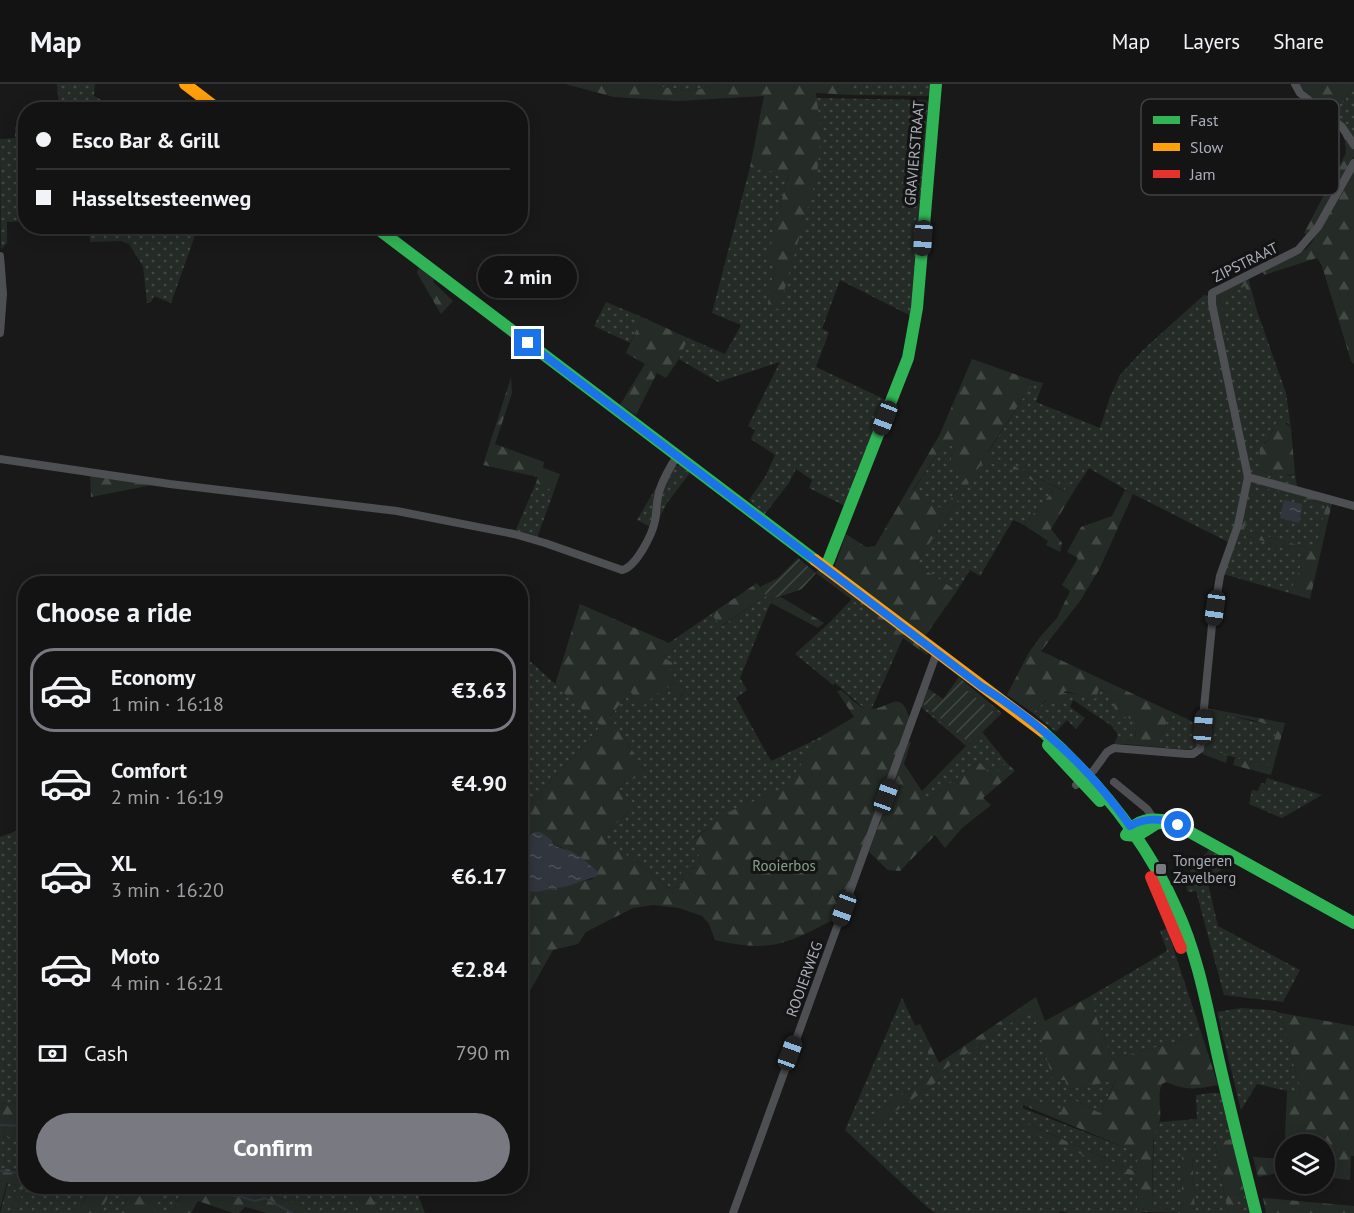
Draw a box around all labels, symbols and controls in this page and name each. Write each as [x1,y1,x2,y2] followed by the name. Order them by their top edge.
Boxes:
[30,23,81,60] text: Map
[1112,28,1150,55] text: Map
[1183,28,1240,55] text: Layers
[1273,28,1324,55] text: Share
[900,99,928,206] street label: GRAVIERSTRAAT
[1141,99,1339,195] legend
[1190,110,1219,130] text: Fast
[72,126,220,154] text: Esco Bar & Grill
[1190,137,1224,157] text: Slow
[1189,164,1216,184] text: Jam
[72,184,251,212] text: Hasseltsesteenweg
[913,219,933,257] car
[1209,238,1282,286] street label: ZIPSTRAAT
[478,256,578,298] callout: 2 min
[503,264,552,290] text: 2 min
[514,329,541,356] route end
[870,398,900,438] car
[1204,589,1226,627] car
[36,595,192,629] text: Choose a ride
[39,663,93,717] icon: car
[111,663,195,691] text: Economy
[452,676,507,704] text: €3.63
[111,691,224,717] text: 1 min · 16:18
[1193,708,1213,746] car
[39,756,93,810] icon: car
[111,756,187,784] text: Comfort
[452,769,507,797] text: €4.90
[871,776,901,816] car
[111,784,224,810] text: 2 min · 16:19
[1164,811,1191,838] route start
[39,849,93,903] icon: car
[111,849,136,877] text: XL
[1173,851,1236,887] place label: Tongeren Zavelberg
[752,856,816,875] park label: Rooierbos
[452,862,507,890] text: €6.17
[1154,862,1168,876] marker: Tongeren Zavelberg
[111,877,224,903] text: 3 min · 16:20
[829,889,859,929] car
[782,939,826,1019] street label: ROOIERWEG
[39,942,93,996] icon: car
[111,942,160,970] text: Moto
[452,955,507,983] text: €2.84
[111,970,224,996] text: 4 min · 16:21
[775,1033,805,1073] car
[36,1037,69,1070] icon: cash
[84,1039,128,1067] text: Cash
[456,1040,510,1066] text: 790 m
[36,1113,510,1182] button: Confirm
[1275,1134,1335,1194] map controls
[1275,1134,1335,1194] button: layers

